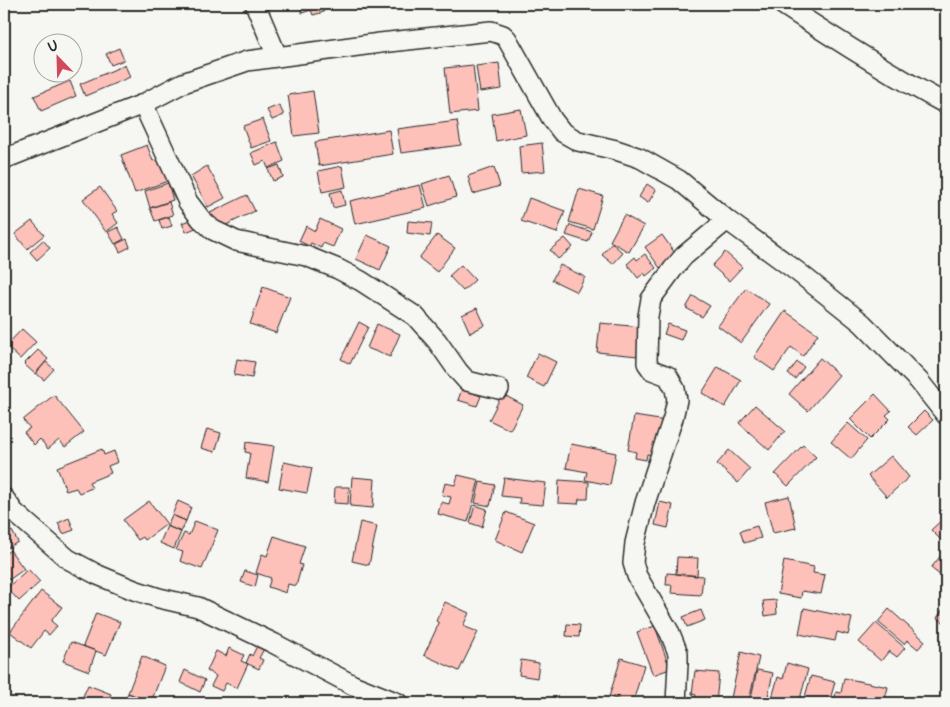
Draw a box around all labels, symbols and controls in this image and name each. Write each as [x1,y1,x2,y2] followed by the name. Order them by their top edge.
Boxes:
[32,32,82,82] north arrow
[46,37,61,56] text: U

